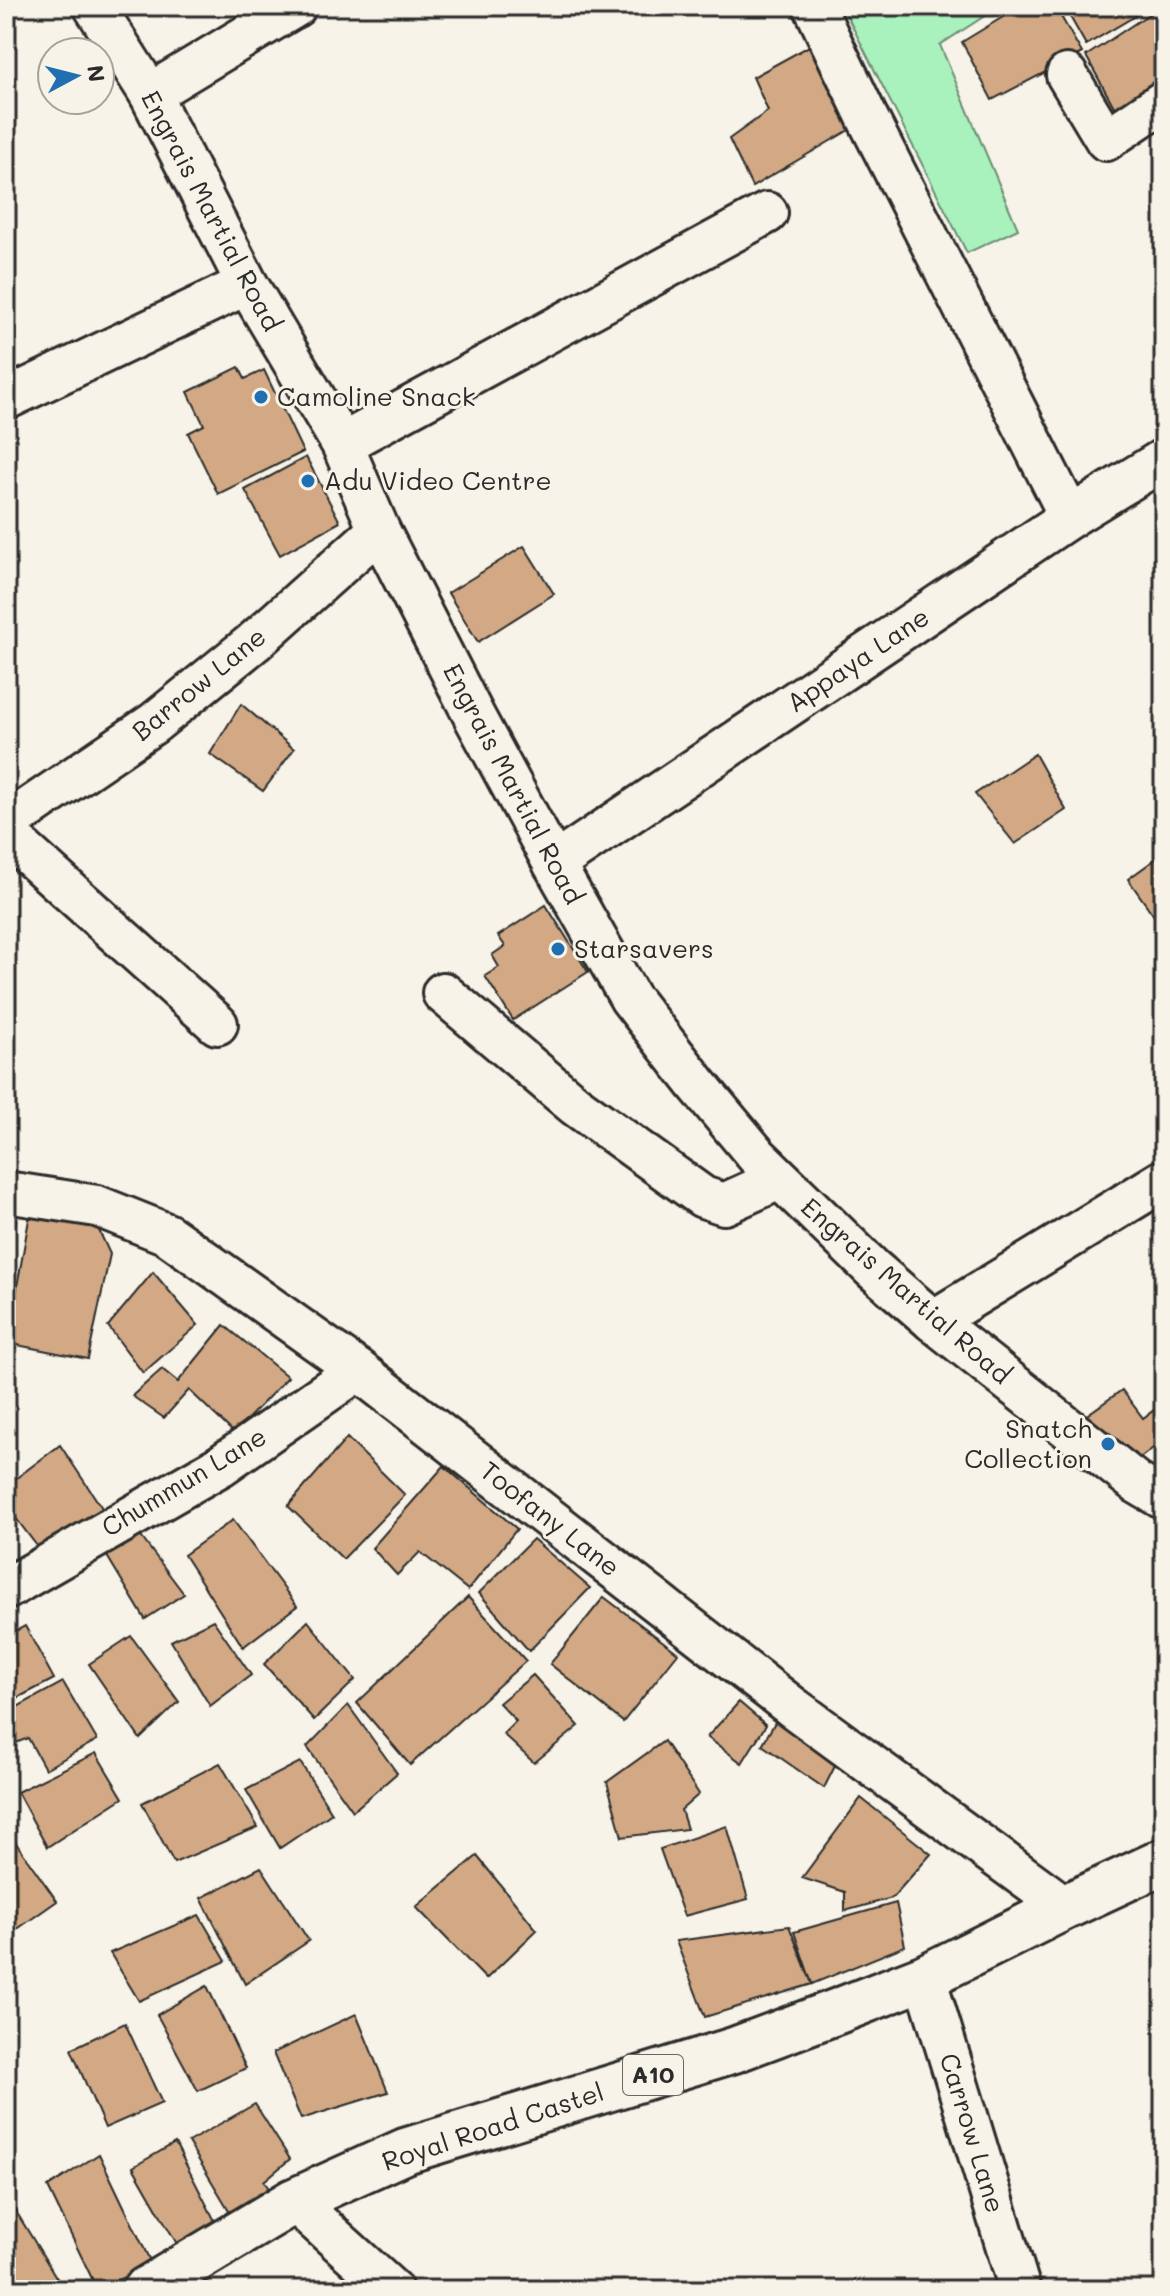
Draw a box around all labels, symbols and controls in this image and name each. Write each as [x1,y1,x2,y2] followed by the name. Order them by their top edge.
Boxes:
[36,36,116,116] north arrow
[81,63,112,84] text: N
[134,84,290,337] street label: Engrais Martial Road
[277,379,476,413] place label: Camoline Snack
[252,388,270,406] marker: Camoline Snack
[324,463,552,497] place label: Adu Video Centre
[299,472,317,490] marker: Adu Video Centre
[780,599,935,719] street label: Appaya Lane
[124,619,272,748] street label: Barrow Lane
[436,657,592,910] street label: Engrais Martial Road
[574,931,714,965] place label: Starsavers
[549,940,567,958] marker: Starsavers
[794,1190,1019,1391] street label: Engrais Martial Road
[964,1411,1092,1475] place label: Snatch Collection
[95,1419,272,1544] street label: Chummun Lane
[1099,1435,1117,1453] marker: Snatch Collection
[474,1453,627,1583] street label: Toofany Lane
[933,2049,1013,2217] street label: Carrow Lane
[623,2055,683,2095] road number: A10
[377,2074,608,2178] street label: Royal Road Castel

